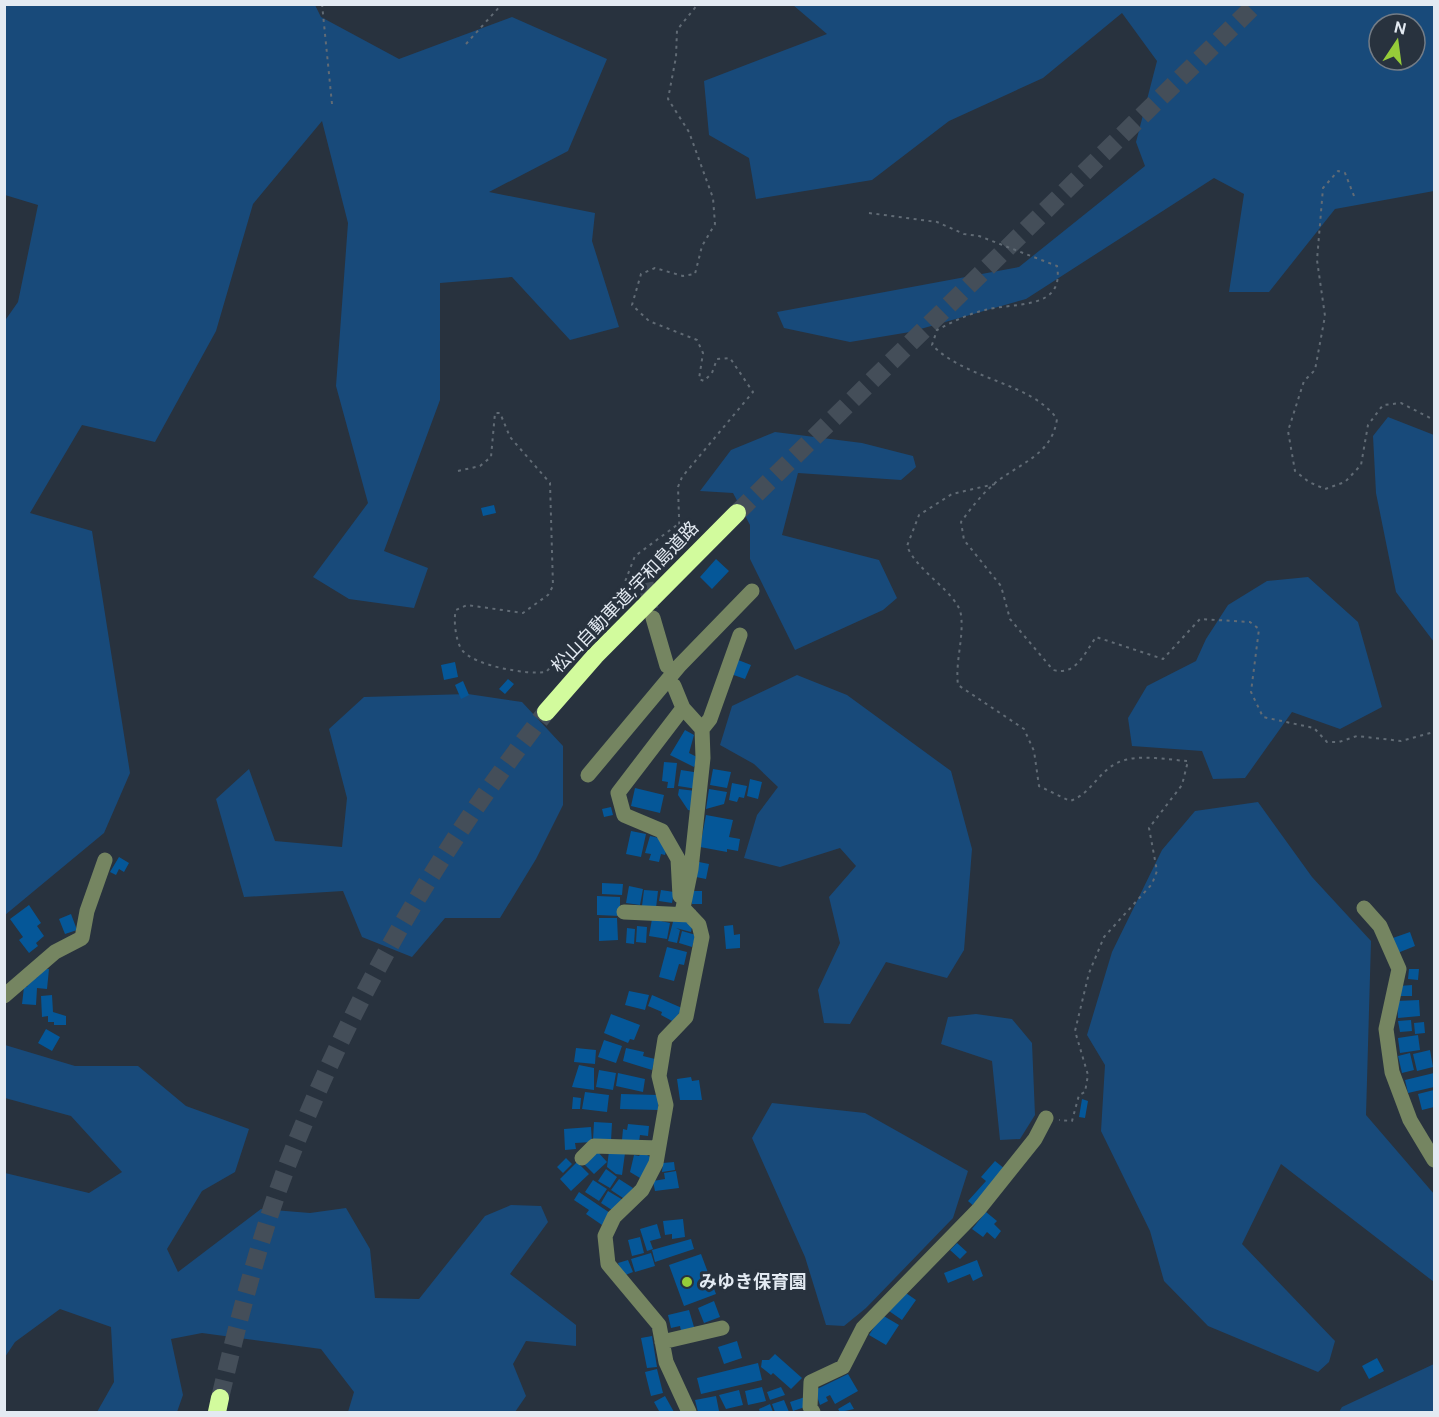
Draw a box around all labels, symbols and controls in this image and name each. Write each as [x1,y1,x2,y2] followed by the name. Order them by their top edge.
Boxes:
[1367,12,1427,72] north arrow
[1392,16,1408,39] text: N
[546,516,704,678] street label: 松山自動車道;宇和島道路
[699,1270,807,1294] place label: みゆき保育園
[680,1275,694,1289] marker: みゆき保育園

